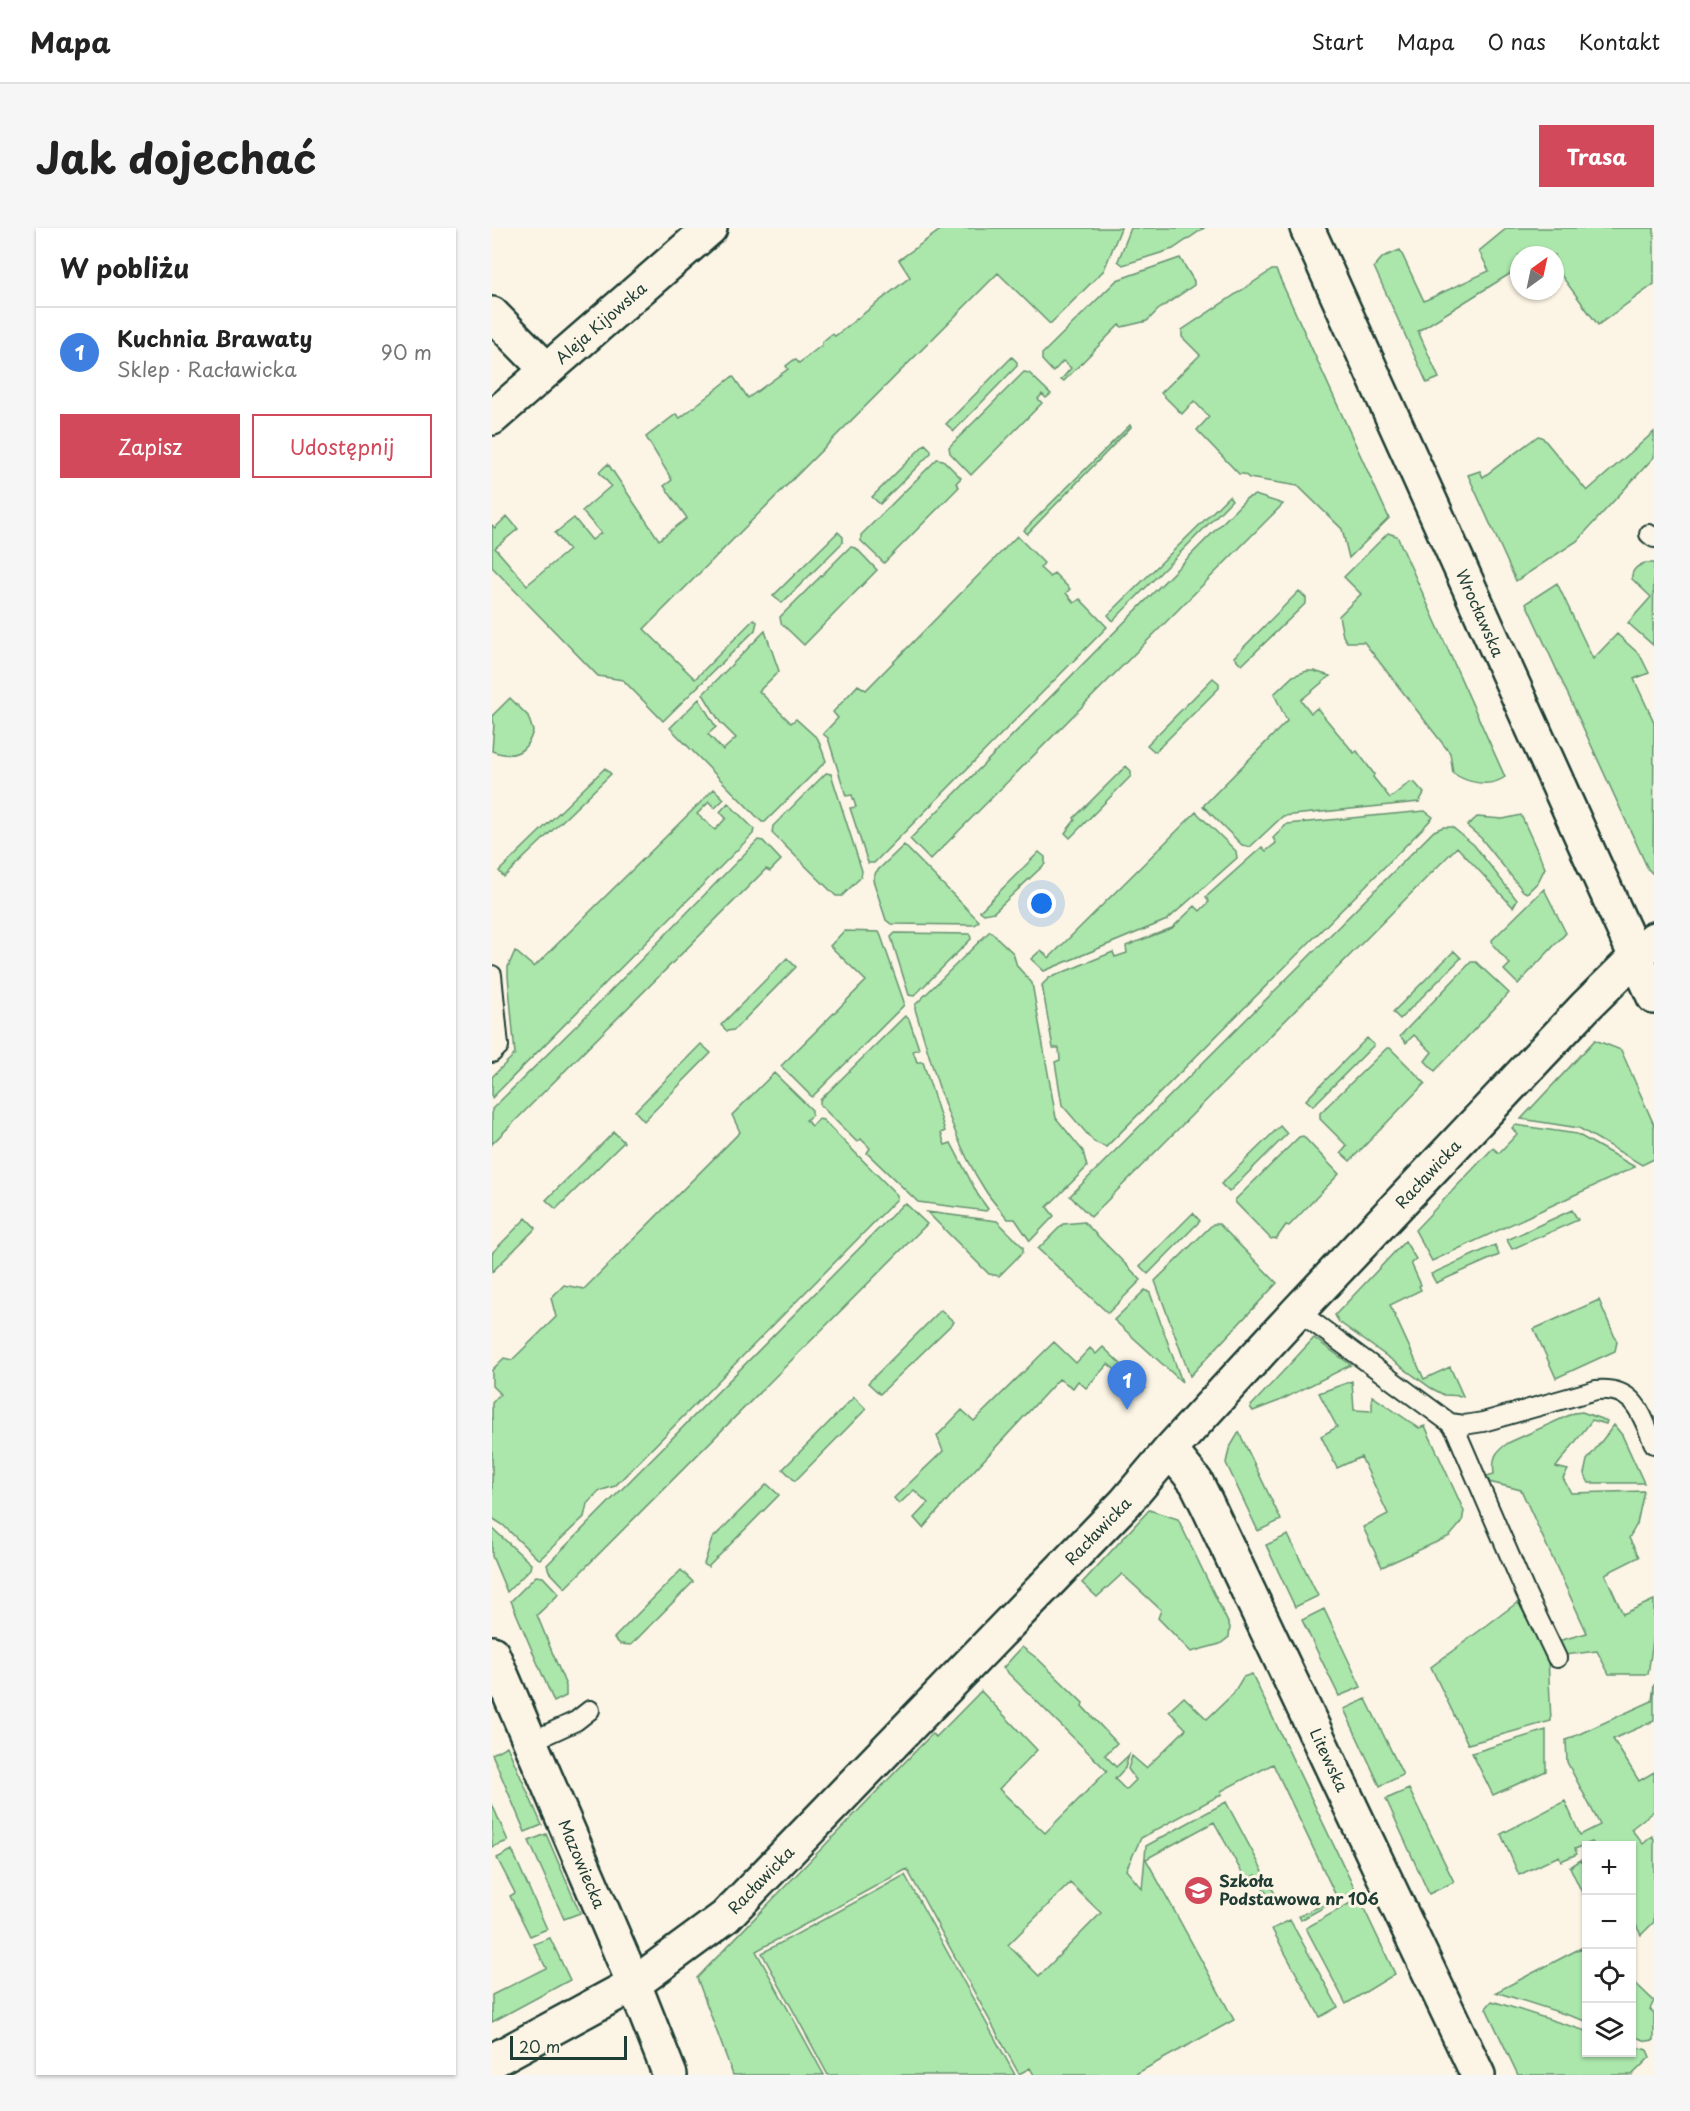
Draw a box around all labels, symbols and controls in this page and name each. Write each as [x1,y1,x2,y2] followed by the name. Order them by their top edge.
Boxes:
[30,20,111,63] text: Mapa
[1312,25,1364,57] text: Start
[1397,25,1455,57] text: Mapa
[1488,25,1546,57] text: O nas
[1579,25,1660,57] text: Kontakt
[36,125,317,188] text: Jak dojechać
[1539,125,1654,187] button: Trasa
[1510,246,1564,300] north arrow
[60,248,189,287] text: W pobliżu
[549,276,651,369] street label: Aleja Kijowska
[117,321,312,354] text: Kuchnia Brawaty
[75,337,84,367] text: 1
[381,337,432,367] text: 90 m
[117,354,297,384] text: Sklep · Racławicka
[60,414,240,478] button: Zapisz
[252,414,432,478] button: Udostępnij
[1451,565,1511,660] street label: Wrocławska
[1027,889,1056,918] your location
[1389,1133,1466,1213] street label: Racławicka
[1108,1360,1146,1410] pin: 1
[1059,1491,1136,1570] street label: Racławicka
[1305,1724,1355,1795] street label: Litewska
[553,1815,613,1912] street label: Mazowiecka
[722,1840,799,1919] street label: Racławicka
[1582,1841,1636,2057] map controls
[1582,1841,1636,1895] button: +
[1219,1868,1379,1910] place label: Szkoła Podstawowa nr 106
[1182,1874,1214,1906] school or university icon: Szkoła Podstawowa nr 106
[1582,1895,1636,1949] button: −
[1582,1949,1636,2003] button: locate
[1582,2003,1636,2057] button: layers
[510,2033,627,2060] scale bar
[519,2034,560,2058] text: 20 m

